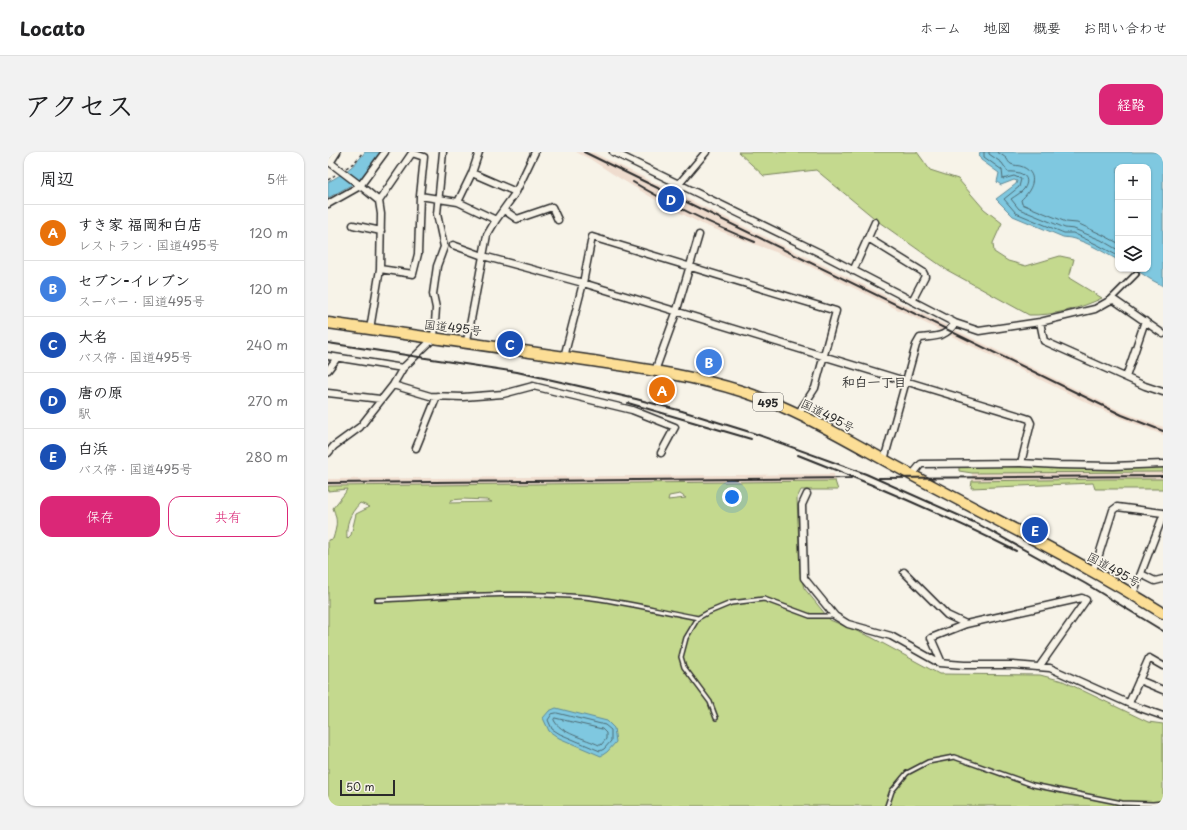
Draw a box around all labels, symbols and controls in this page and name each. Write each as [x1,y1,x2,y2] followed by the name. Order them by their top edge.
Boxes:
[20,14,85,42] text: Locato
[920,17,961,38] text: ホーム
[983,17,1011,38] text: 地図
[1033,17,1061,38] text: 概要
[1083,17,1167,38] text: お問い合わせ
[24,83,134,126] text: アクセス
[1099,84,1163,125] button: 経路
[1115,164,1151,272] map controls
[1115,164,1151,200] button: +
[40,165,74,191] text: 周辺
[267,169,288,188] text: 5件
[658,184,684,214] pin: D
[1115,200,1151,236] button: −
[78,212,203,235] text: すき家 福岡和白店
[48,223,58,242] text: A
[249,223,288,242] text: 120 m
[78,235,220,254] text: レストラン · 国道495号
[1115,236,1151,272] button: layers
[78,268,190,291] text: セブン-イレブン
[49,279,57,298] text: B
[249,279,288,298] text: 120 m
[78,291,205,310] text: スーパー · 国道495号
[423,315,483,339] street label: 国道495号
[78,324,108,347] text: 大名
[497,329,523,359] pin: C
[48,335,58,354] text: C
[246,335,288,354] text: 240 m
[78,347,193,366] text: バス停 · 国道495号
[696,347,722,377] pin: B
[841,372,907,391] district label: 和白一丁目
[649,375,675,405] pin: A
[78,380,123,403] text: 唐の原
[48,391,58,410] text: D
[247,391,288,410] text: 270 m
[753,393,783,411] road number: 495
[798,394,858,436] street label: 国道495号
[78,403,91,422] text: 駅
[78,436,108,459] text: 白浜
[49,447,57,466] text: E
[246,447,288,466] text: 280 m
[78,459,193,478] text: バス停 · 国道495号
[722,487,742,507] your location
[40,496,160,537] button: 保存
[168,496,288,537] button: 共有
[1022,515,1048,545] pin: E
[1084,547,1144,591] street label: 国道495号
[340,778,395,797] scale bar
[346,778,375,795] text: 50 m

